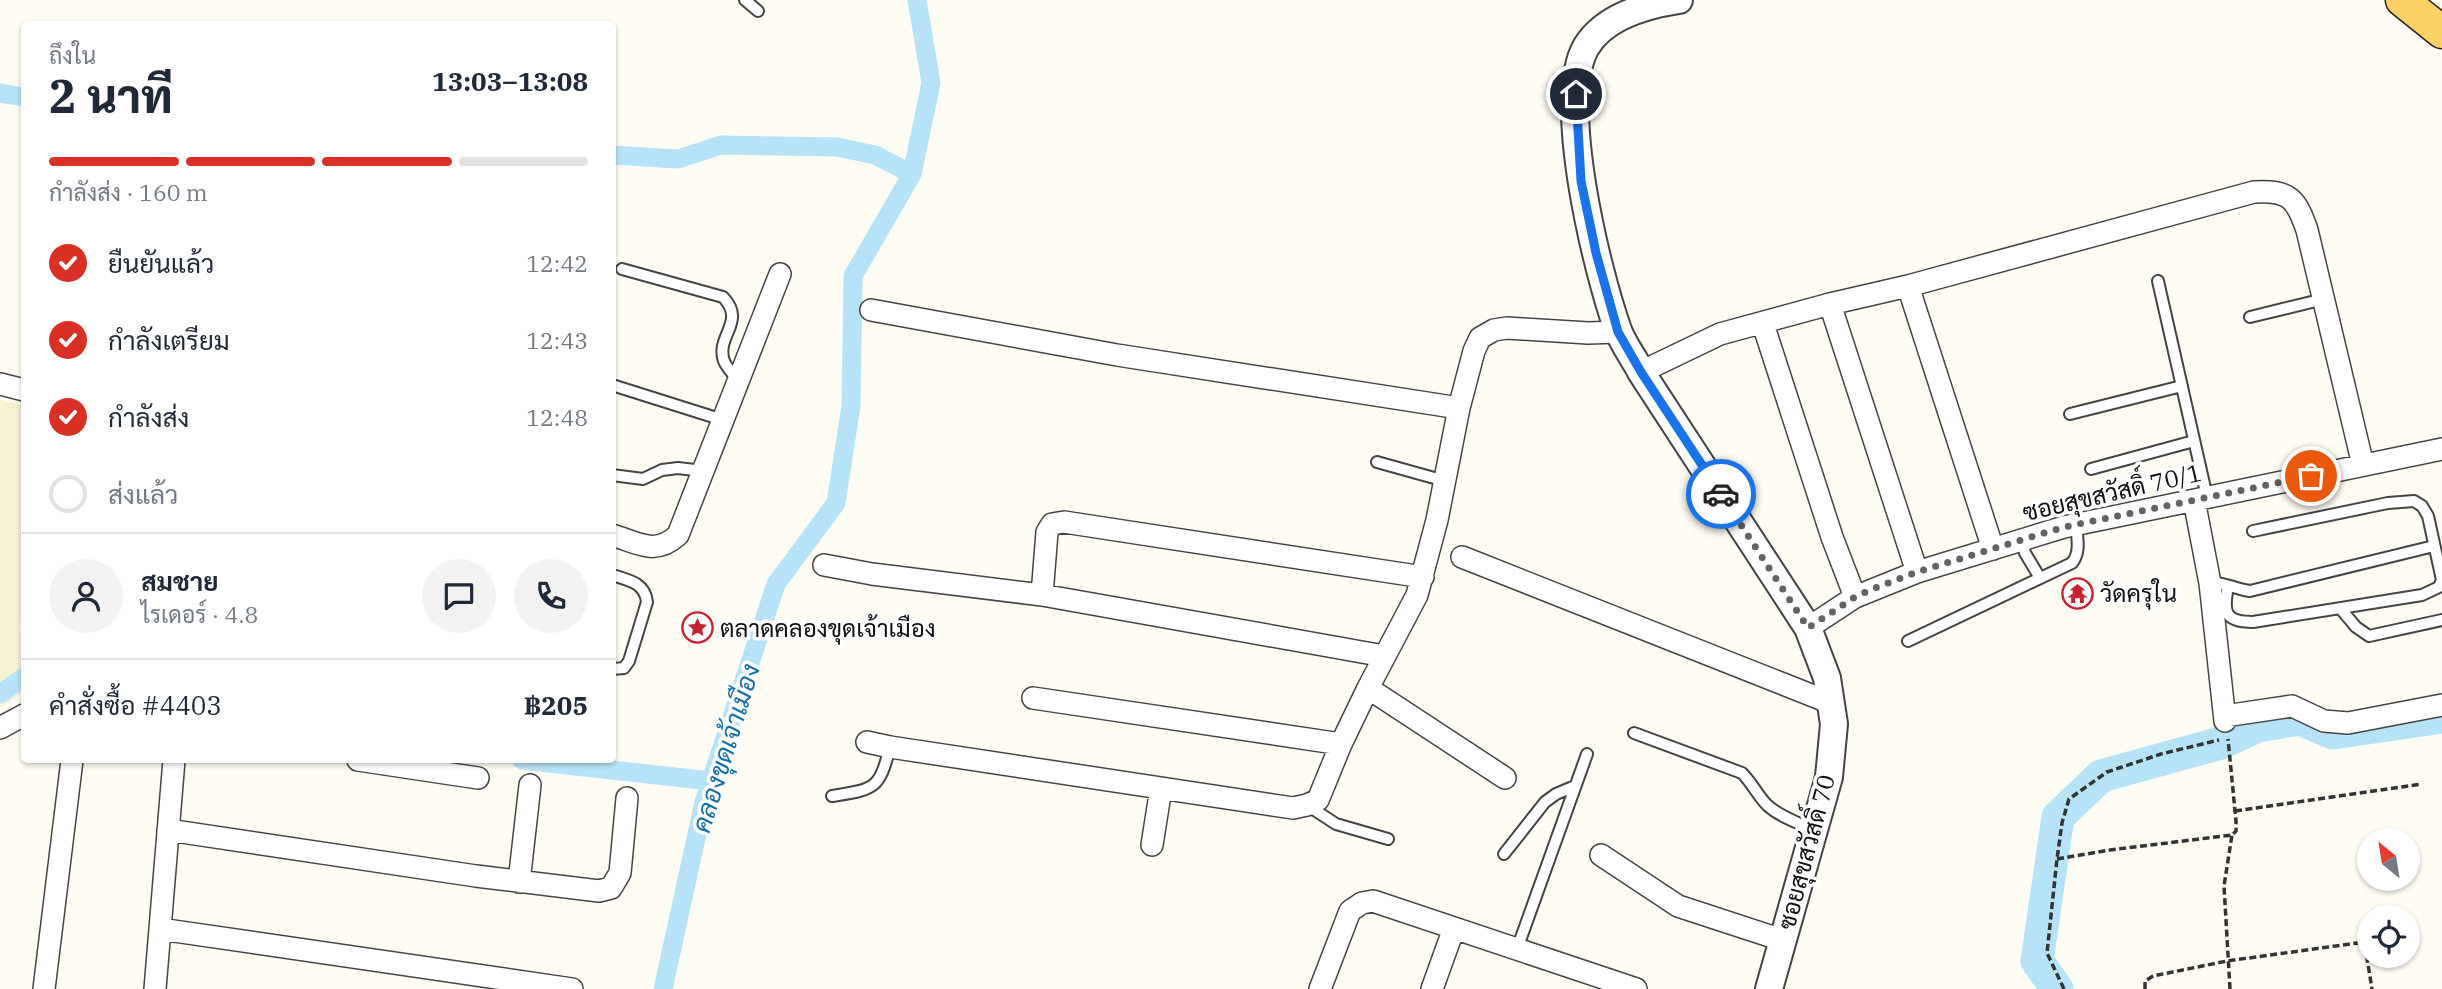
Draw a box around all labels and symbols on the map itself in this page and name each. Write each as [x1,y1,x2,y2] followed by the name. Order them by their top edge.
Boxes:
[1546,64,1606,124] pin
[2281,446,2341,506] pin
[2018,451,2205,529] street label: ซอยสุขสวัสดิ์ 70/1
[1686,459,1756,529] courier
[2060,576,2094,610] temple icon: วัดครุใน
[2100,577,2177,610] place label: วัดครุใน
[680,611,714,645] place icon: ตลาดคลองขุดเจ้าเมือง
[720,612,936,645] place label: ตลาดคลองขุดเจ้าเมือง
[683,659,769,837] water label: คลองขุดเจ้าเมือง
[1765,770,1843,933] street label: ซอยสุขสวัสดิ์ 70
[2357,828,2420,891] north arrow

